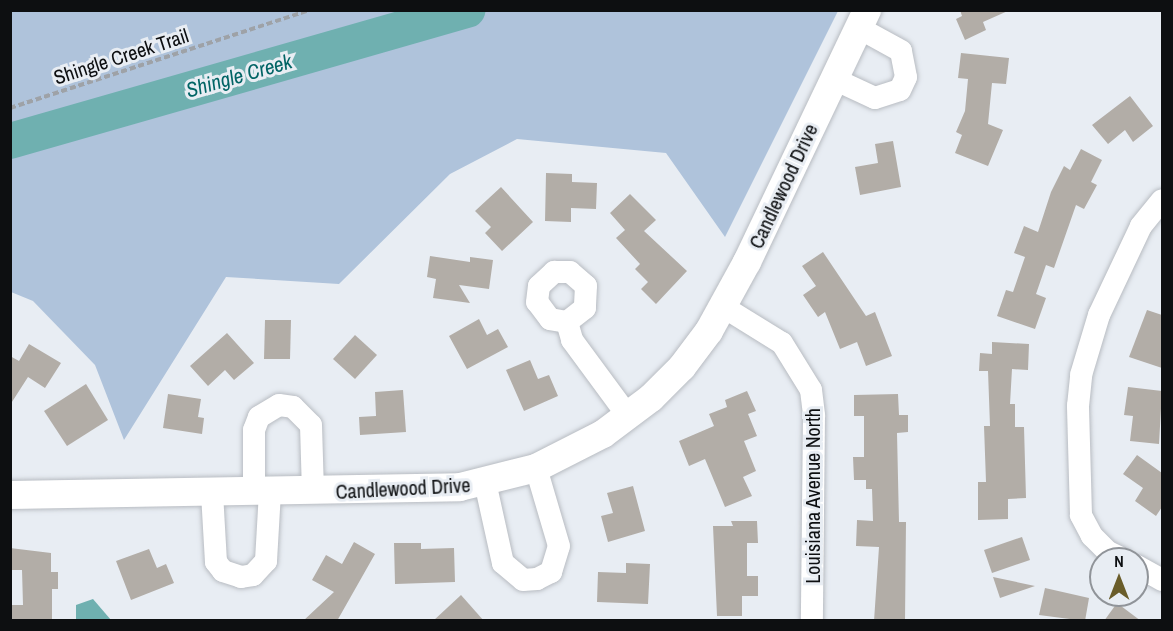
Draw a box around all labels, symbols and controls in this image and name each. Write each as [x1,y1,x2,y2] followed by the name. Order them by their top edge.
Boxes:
[50,23,192,89] street label: Shingle Creek Trail
[183,49,295,103] water label: Shingle Creek
[744,120,822,252] street label: Candlewood Drive
[800,408,824,584] street label: Louisiana Avenue North
[335,472,471,504] street label: Candlewood Drive
[1089,547,1149,607] north arrow
[1114,550,1124,572] text: N

